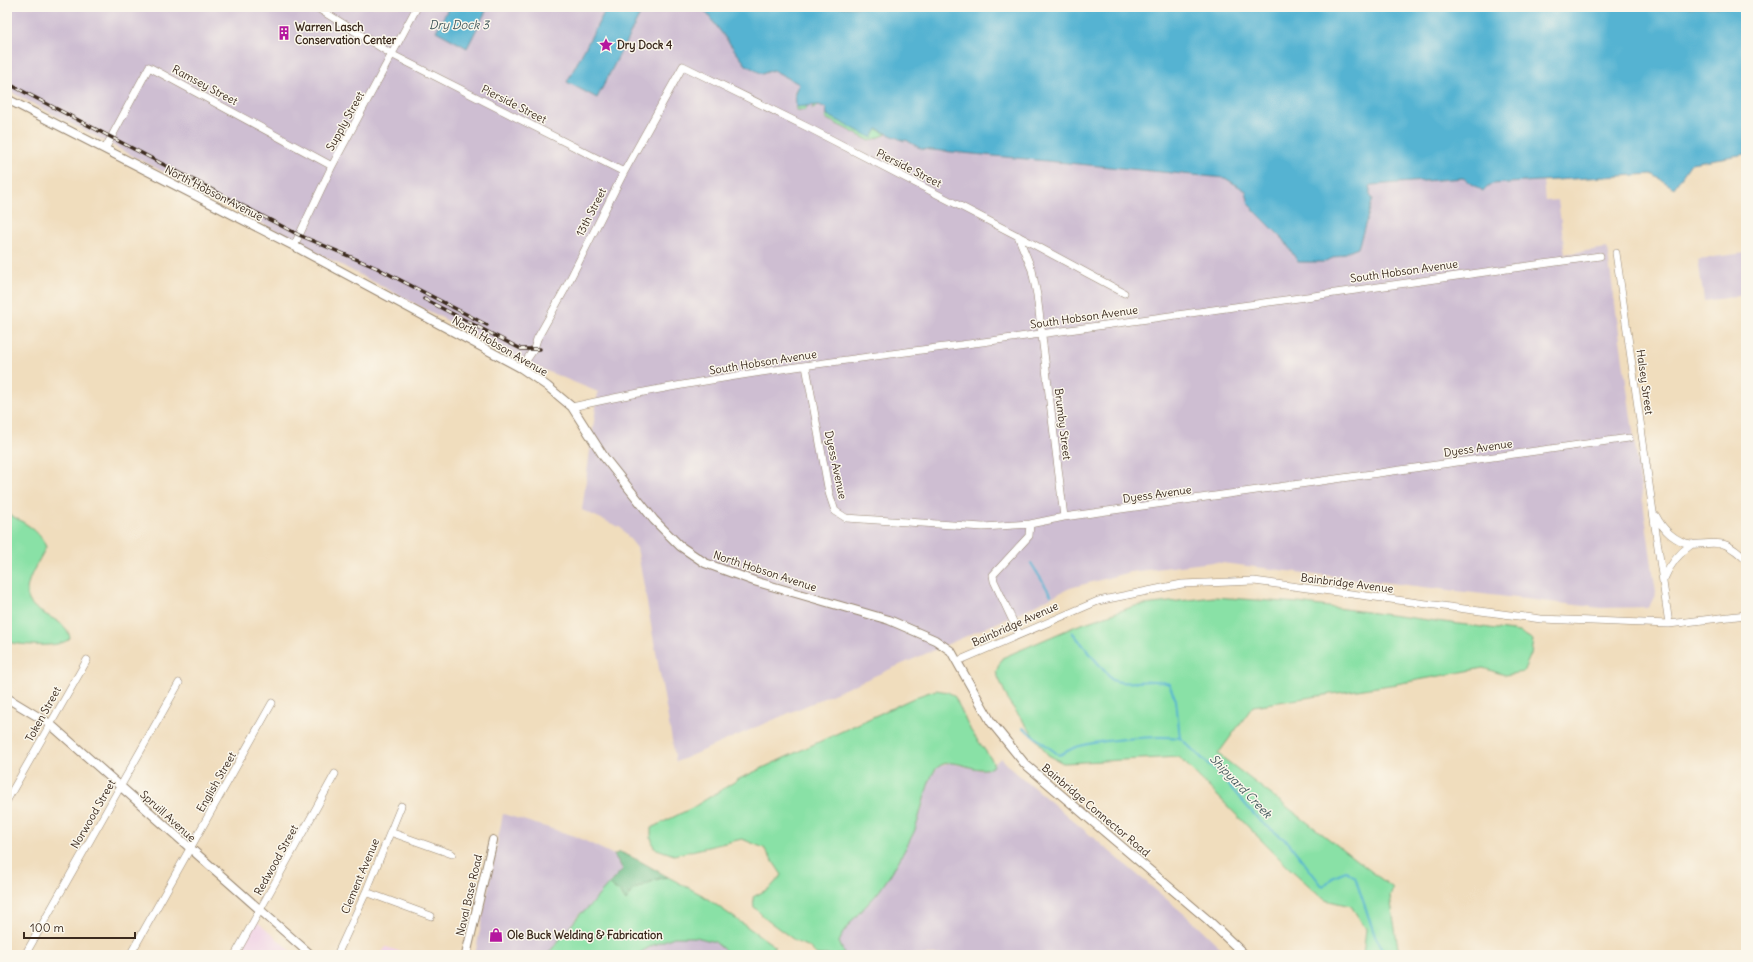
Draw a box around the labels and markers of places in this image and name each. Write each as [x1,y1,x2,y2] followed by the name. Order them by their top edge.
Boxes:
[295,20,397,47] place label: Warren Lasch Conservation Center
[276,25,292,41] building icon: Warren Lasch Conservation Center
[598,37,614,53] place icon: Dry Dock 4
[617,38,673,53] place label: Dry Dock 4
[488,927,504,943] shop icon: Ole Buck Welding & Fabrication
[507,928,663,943] place label: Ole Buck Welding & Fabrication

